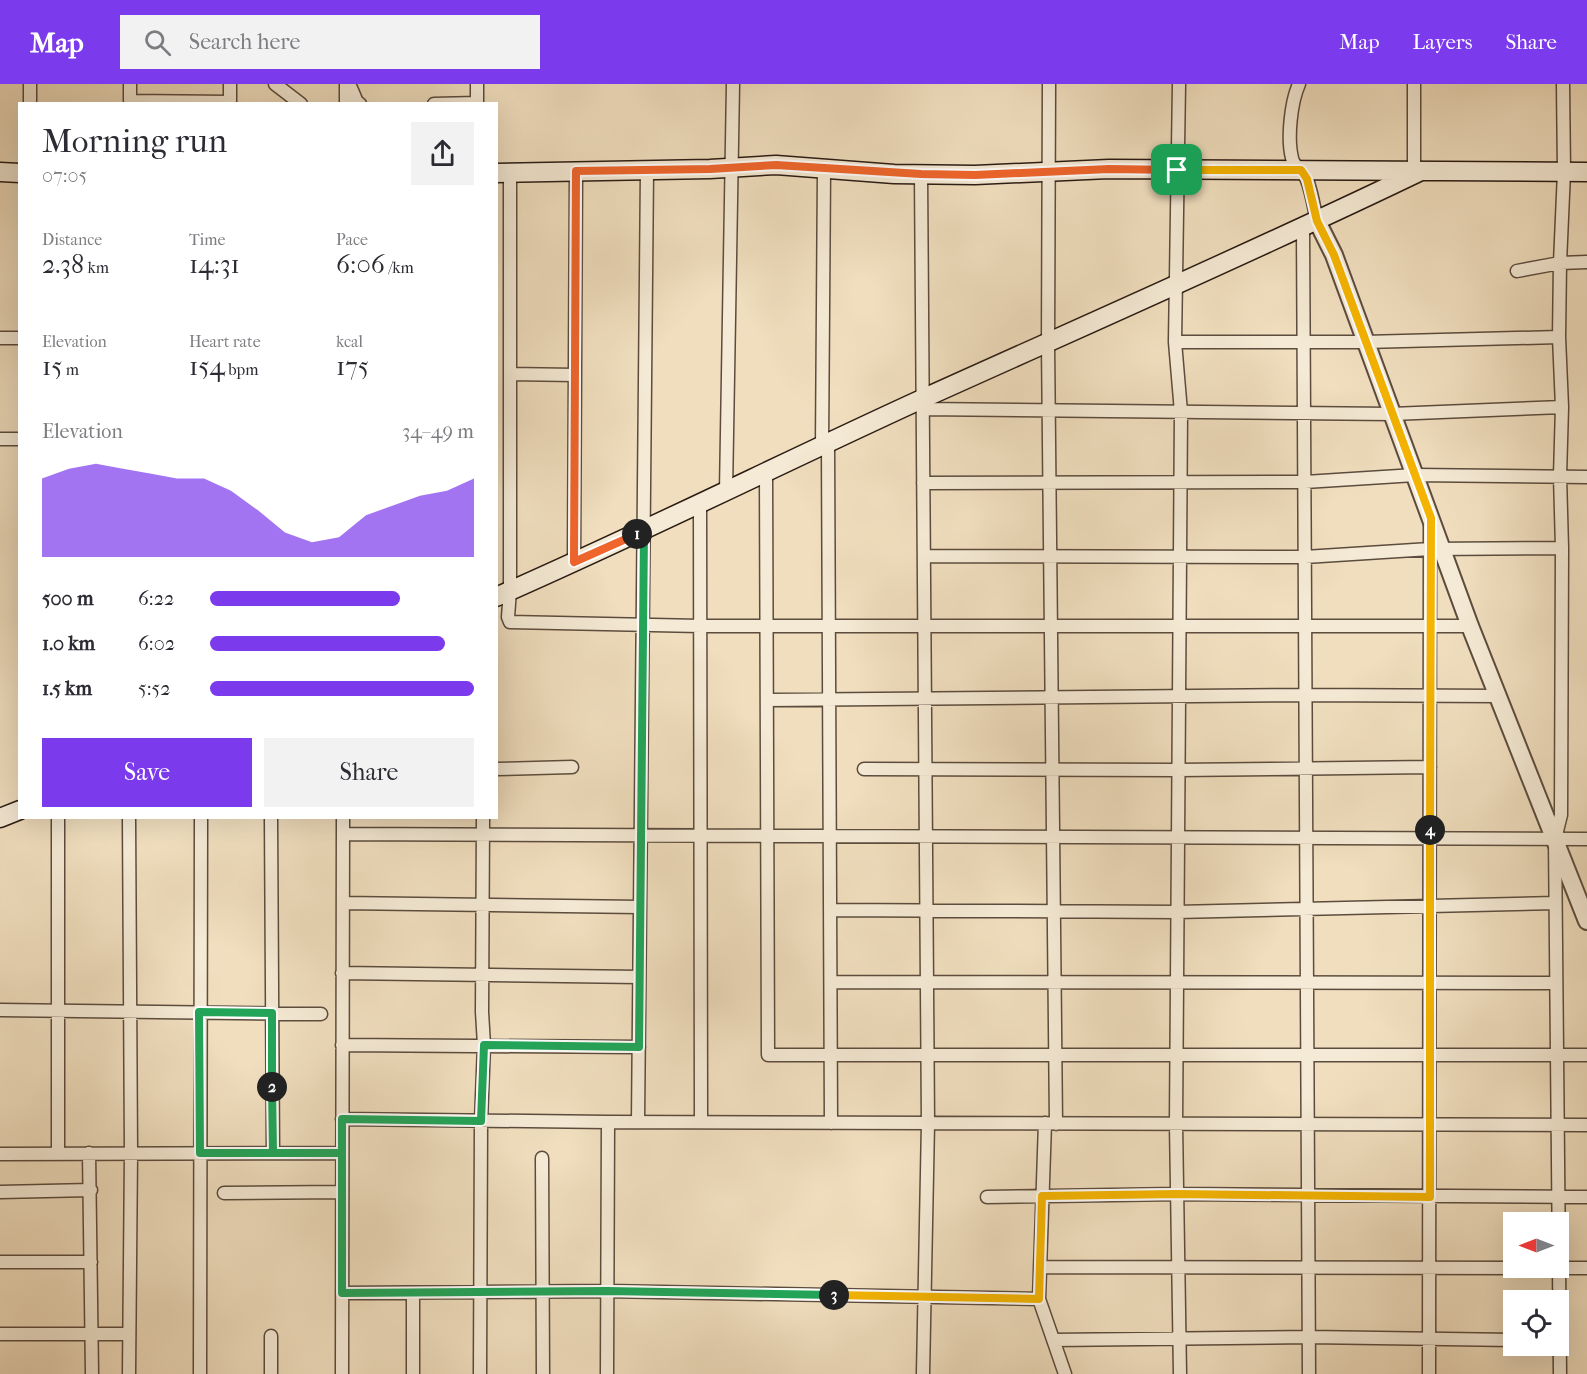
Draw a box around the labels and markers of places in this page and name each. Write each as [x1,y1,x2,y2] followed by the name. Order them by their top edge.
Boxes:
[1151,144,1202,195] pin
[622,519,652,549] pin: 1
[1415,815,1445,845] pin: 4
[257,1072,287,1102] pin: 2
[819,1280,849,1310] pin: 3

